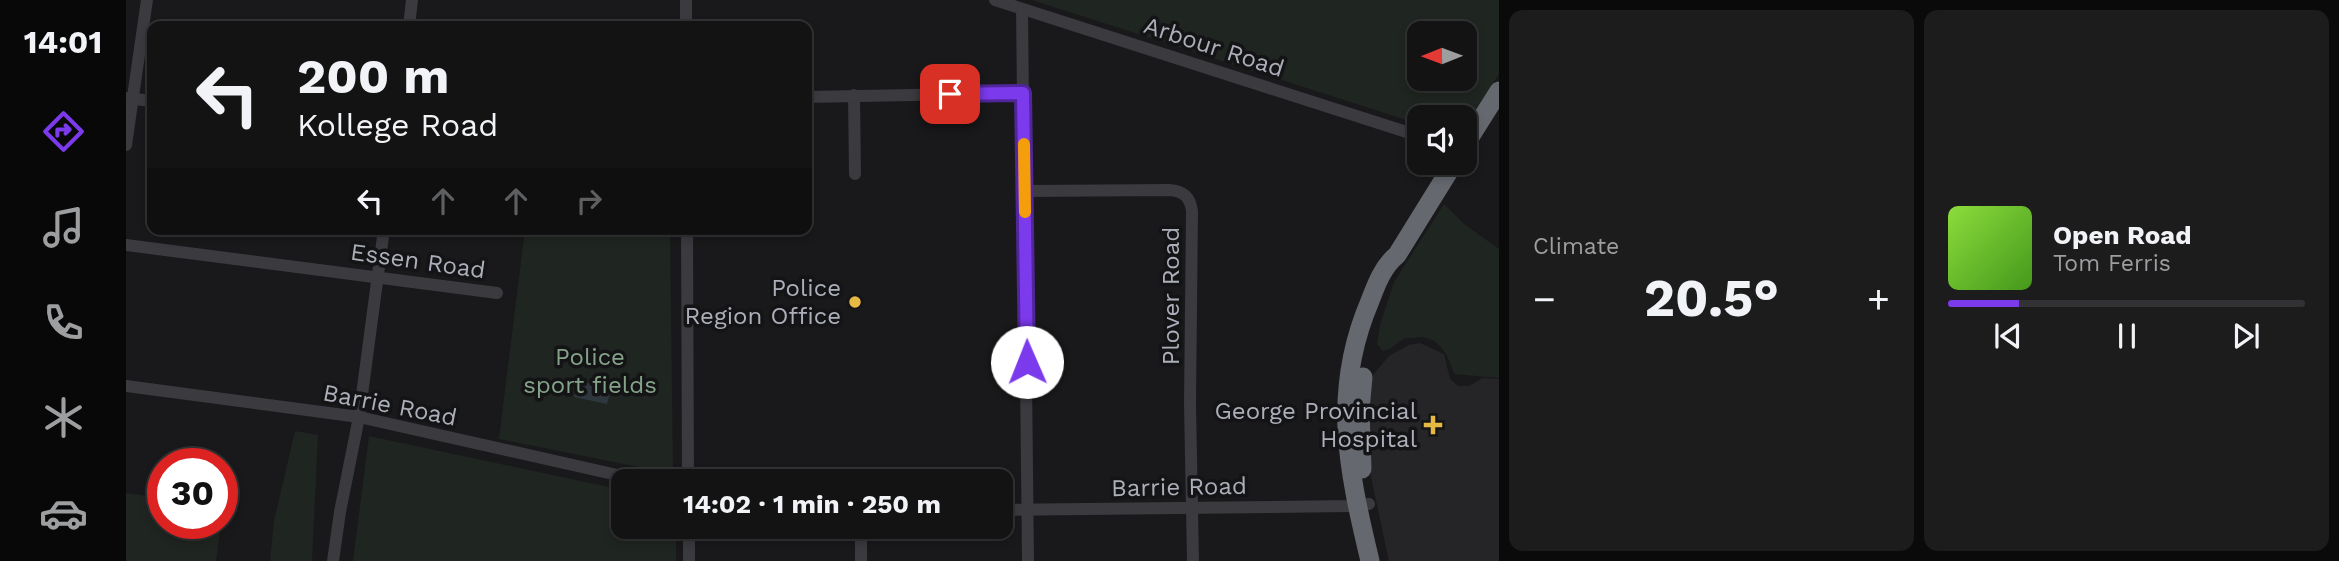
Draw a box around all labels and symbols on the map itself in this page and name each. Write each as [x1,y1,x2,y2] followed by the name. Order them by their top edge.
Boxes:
[1140,11,1288,83] street label: Arbour Road
[1407,21,1477,91] north arrow
[920,64,980,124] pin
[1157,227,1185,365] street label: Plover Road
[349,238,487,284] street label: Essen Road
[685,274,841,330] place label: Police Region Office
[847,294,863,310] marker: Police Region Office
[990,325,1064,399] position arrow
[523,343,657,399] park label: Police sport fields
[321,378,459,432] street label: Barrie Road
[1214,397,1418,453] place label: George Provincial Hospital
[1423,415,1443,435] marker: George Provincial Hospital
[147,448,238,539] speed limit sign: 30
[1111,472,1247,502] street label: Barrie Road

